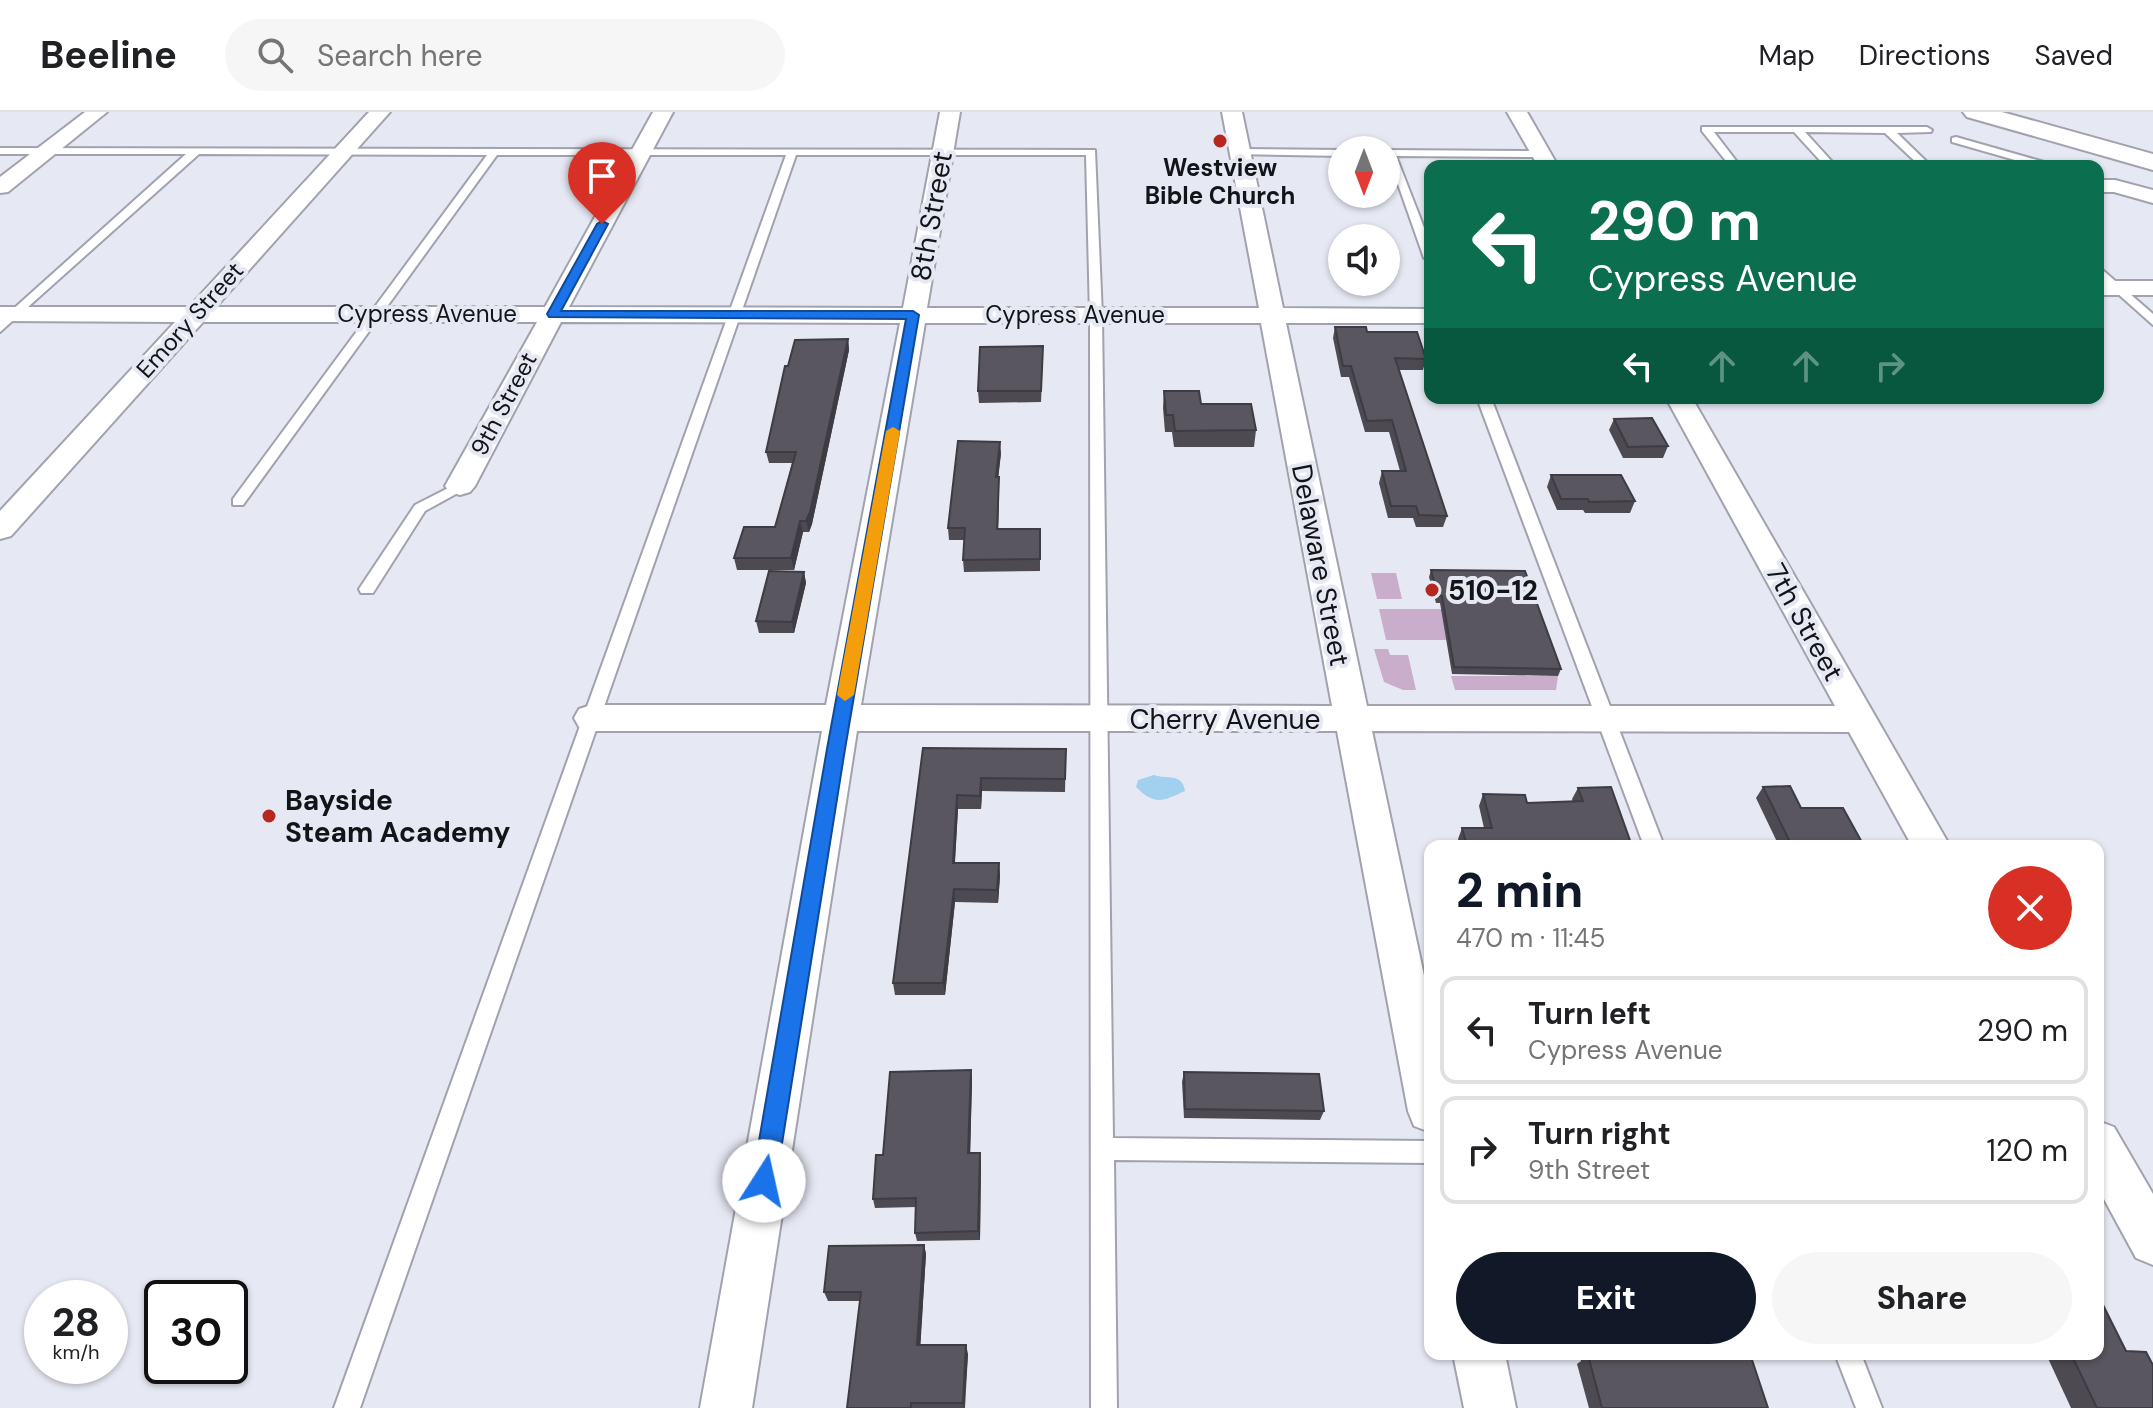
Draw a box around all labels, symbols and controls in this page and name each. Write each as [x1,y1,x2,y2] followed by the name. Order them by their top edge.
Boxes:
[225,19,785,91] search box
[40,30,177,80] text: Beeline
[253,33,297,77] icon: search
[317,36,482,75] text: Search here
[1758,37,1815,74] text: Map
[1859,37,1991,74] text: Directions
[2035,37,2113,74] text: Saved
[1211,132,1229,150] marker: Westview Bible Church
[1328,136,1400,208] north arrow
[1328,136,1400,296] map controls
[568,142,636,224] pin
[902,148,961,284] street label: 8th Street
[1145,152,1295,211] place label: Westview Bible Church
[580,154,624,198] icon: arrive
[1588,184,1761,257] text: 290 m
[1456,192,1560,296] icon: left
[1328,224,1400,296] button: sound
[129,255,250,384] street label: Emory Street
[1588,255,1858,302] text: Cypress Avenue
[337,298,517,329] street label: Cypress Avenue
[985,299,1165,330] street label: Cypress Avenue
[1616,344,1660,388] icon: left
[1700,344,1744,388] icon: ahead
[1784,344,1828,388] icon: ahead
[1868,344,1912,388] icon: right
[463,347,544,461] street label: 9th Street
[1283,461,1358,669] street label: Delaware Street
[1757,557,1852,688] street label: 7th Street
[1448,572,1538,609] place label: 510-12
[1423,581,1441,599] marker: 510-12
[1130,701,1320,738] street label: Cherry Avenue
[285,782,511,851] place label: Bayside Steam Academy
[260,807,278,825] marker: Bayside Steam Academy
[1456,859,1583,922] text: 2 min
[1988,866,2072,950] button: close
[1456,921,1605,955] text: 470 m · 11:45
[1528,994,1651,1033] text: Turn left
[1460,1008,1504,1052] icon: left
[1977,1011,2068,1050] text: 290 m
[1528,1033,1723,1067] text: Cypress Avenue
[1528,1114,1671,1153] text: Turn right
[1460,1128,1504,1172] icon: right
[1986,1131,2068,1170] text: 120 m
[722,1139,806,1223] position arrow
[1528,1153,1650,1187] text: 9th Street
[1456,1252,1756,1344] button: Exit
[1772,1252,2072,1344] button: Share
[144,1280,248,1384] speed limit sign: 30
[52,1296,100,1348] text: 28
[52,1339,100,1365] text: km/h

